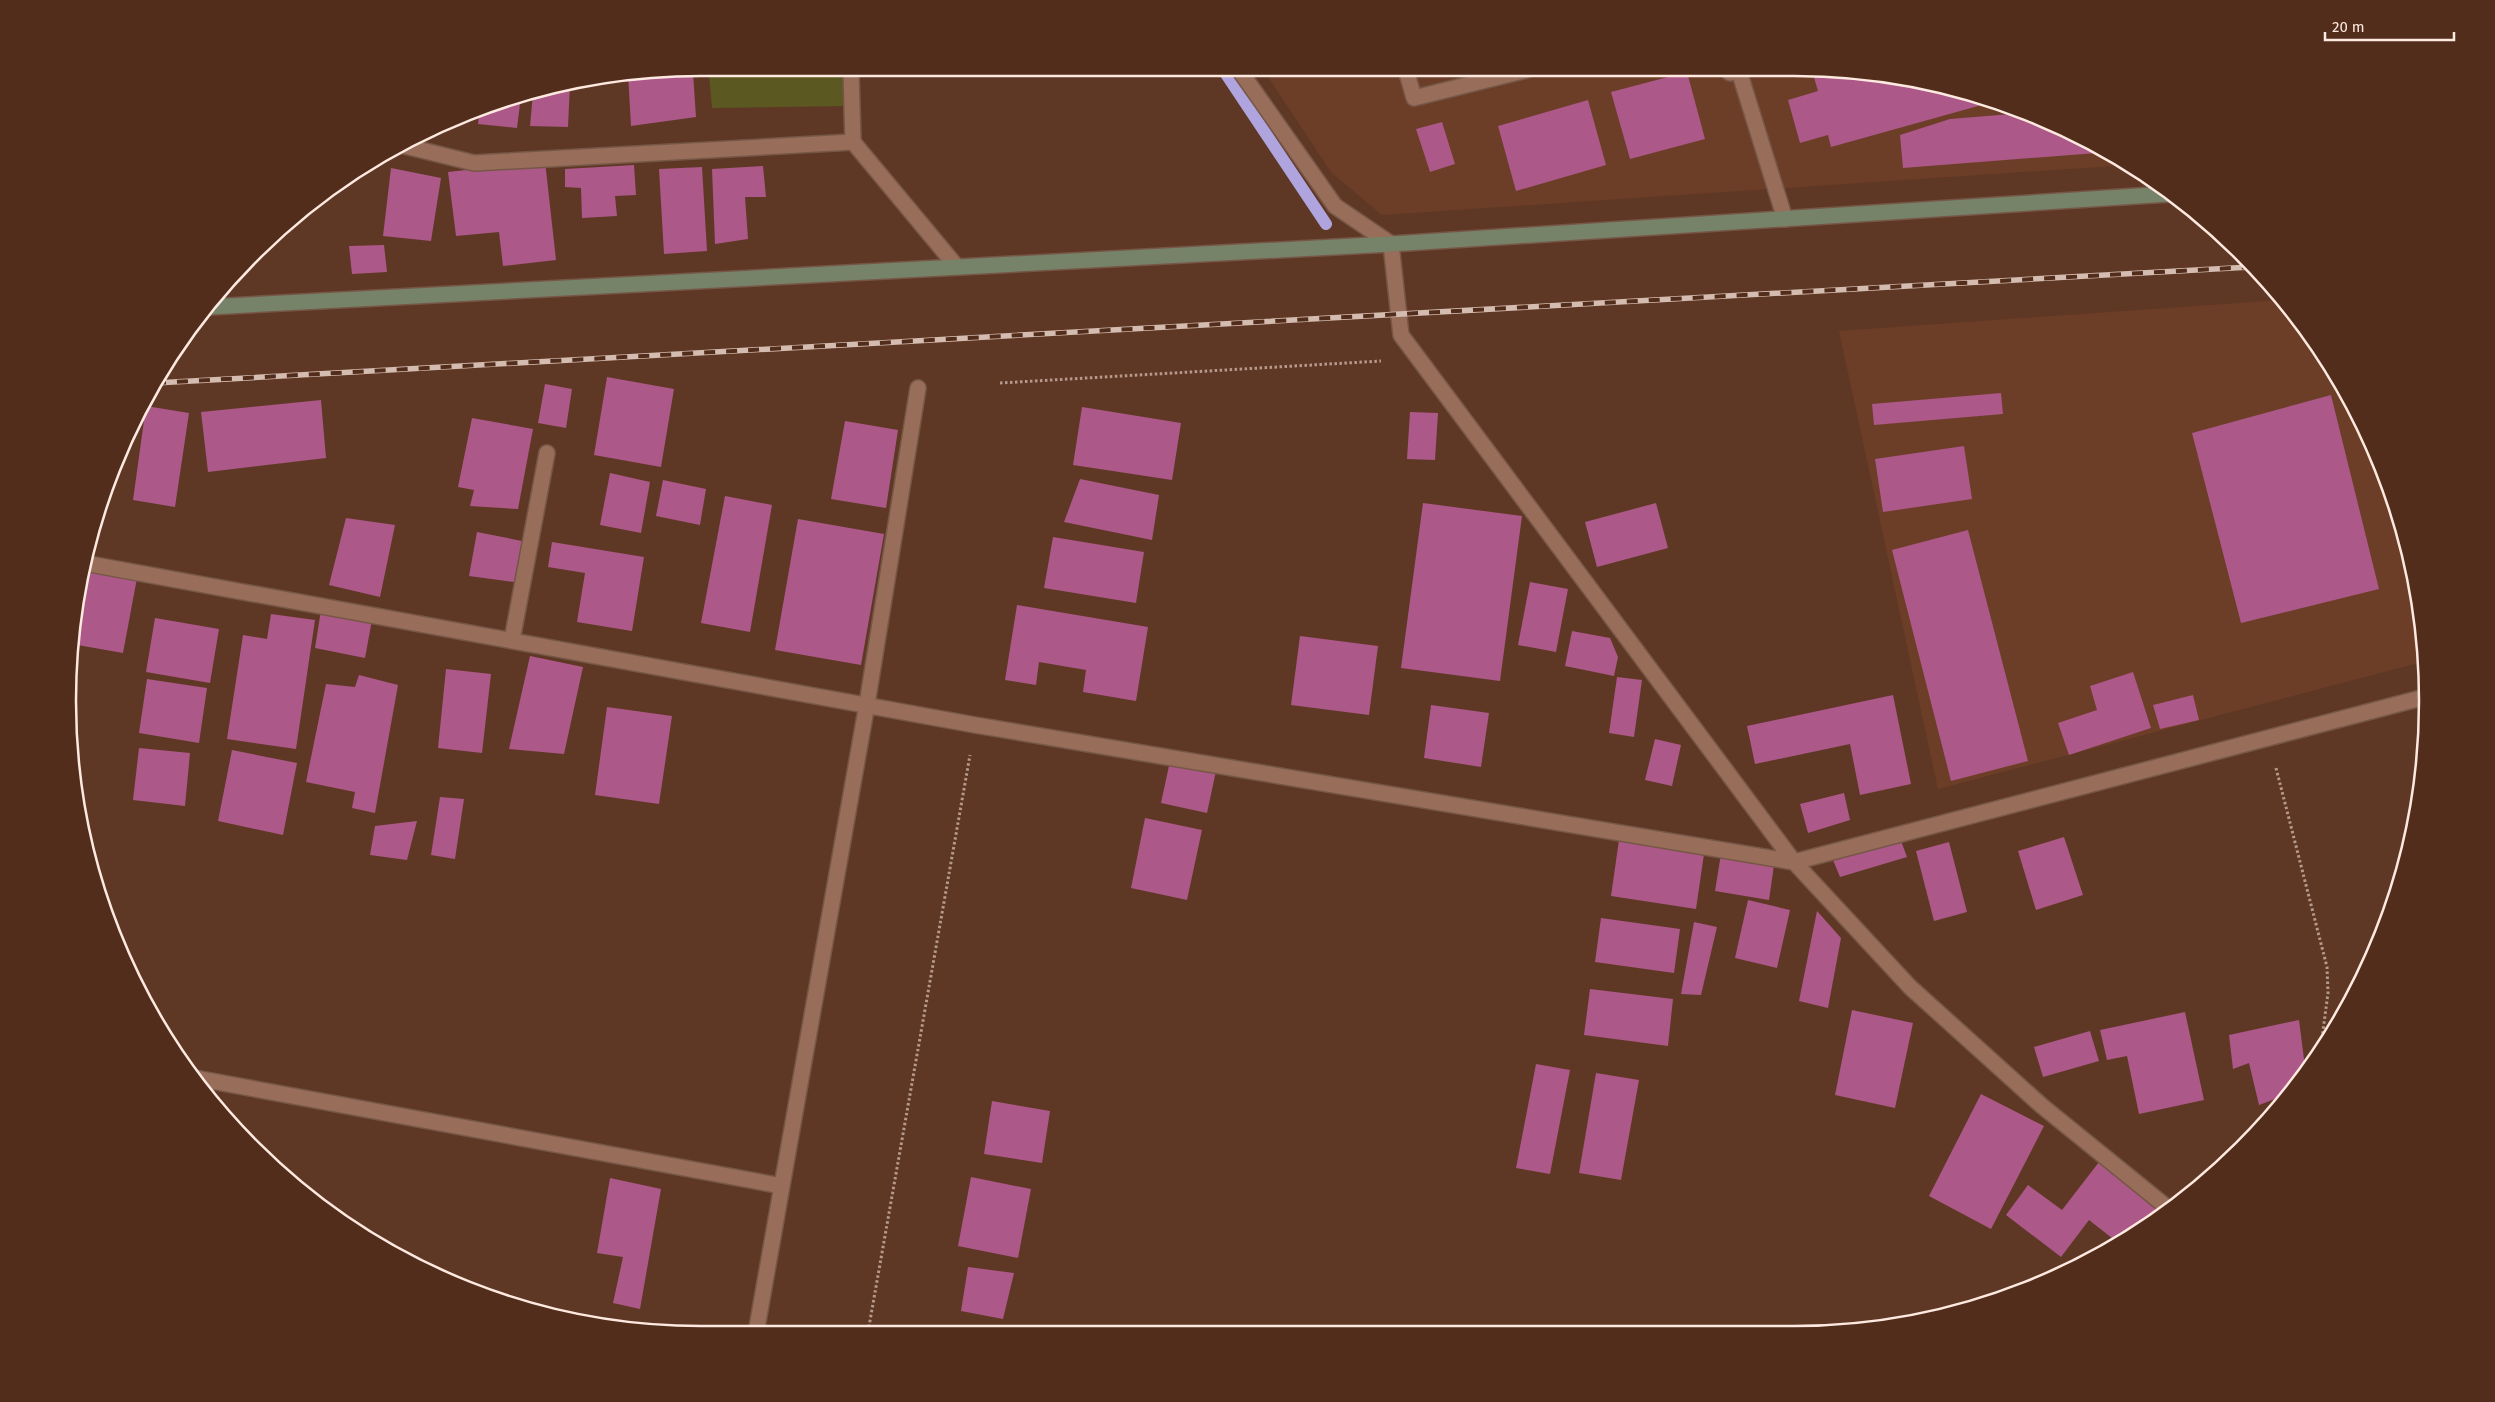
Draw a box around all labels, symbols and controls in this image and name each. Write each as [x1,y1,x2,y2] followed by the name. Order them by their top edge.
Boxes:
[2325,10,2454,42] scale bar
[2332,18,2365,36] text: 20 m

